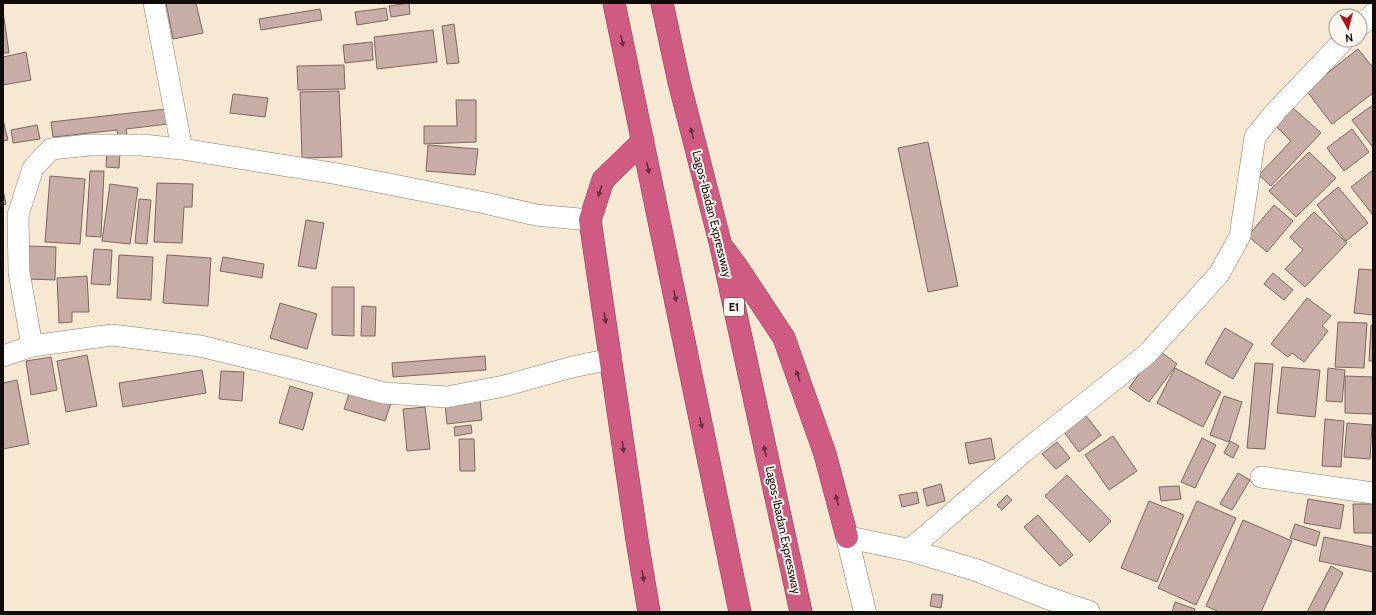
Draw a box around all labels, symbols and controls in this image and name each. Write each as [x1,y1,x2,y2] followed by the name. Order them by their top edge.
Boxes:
[1328,8,1368,48] north arrow
[1345,31,1354,45] text: N
[619,35,625,47] one-way arrow
[689,127,695,139] one-way arrow
[689,149,736,279] street label: Lagos-Ibadan Expressway
[646,162,652,175] one-way arrow
[596,186,602,198] one-way arrow
[672,289,678,302] one-way arrow
[724,298,744,316] road number: E1
[602,312,608,324] one-way arrow
[794,370,800,382] one-way arrow
[698,417,704,429] one-way arrow
[620,441,627,453] one-way arrow
[762,445,768,457] one-way arrow
[763,464,804,595] street label: Lagos-Ibadan Expressway
[834,493,840,505] one-way arrow
[640,569,646,582] one-way arrow

